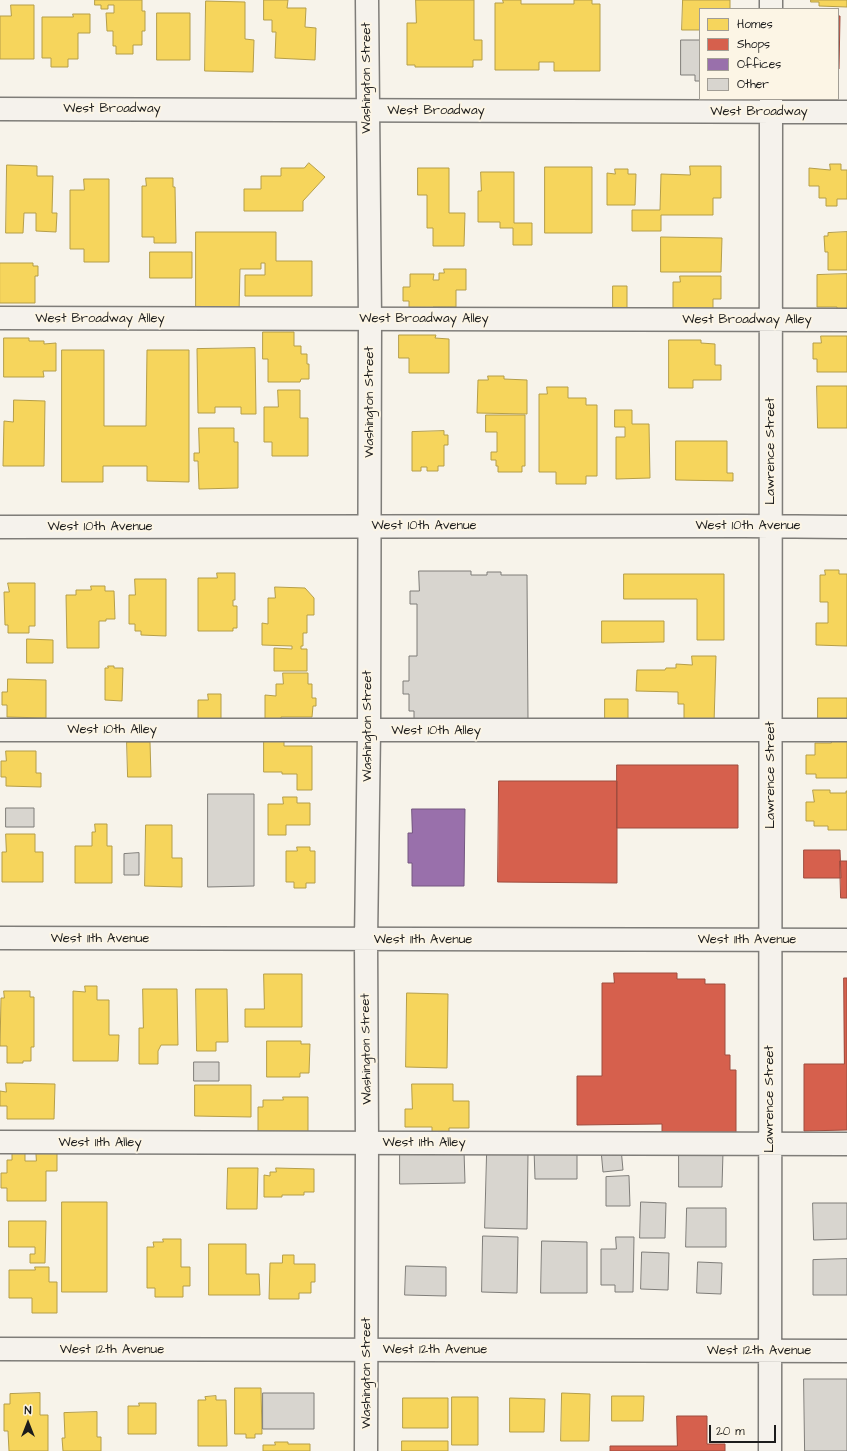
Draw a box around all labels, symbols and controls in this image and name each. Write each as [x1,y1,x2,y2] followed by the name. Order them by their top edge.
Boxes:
[699,8,839,100] legend
[737,16,773,33] text: Homes
[359,22,375,134] street label: Washington Street
[737,36,770,53] text: Shops
[737,56,781,73] text: Offices
[737,76,769,93] text: Other
[63,101,161,117] street label: West Broadway
[387,103,485,119] street label: West Broadway
[710,104,808,120] street label: West Broadway
[35,311,165,327] street label: West Broadway Alley
[359,311,489,327] street label: West Broadway Alley
[682,312,812,328] street label: West Broadway Alley
[362,346,378,458] street label: Washington Street
[763,397,779,505] street label: Lawrence Street
[371,518,477,534] street label: West 10th Avenue
[695,518,801,534] street label: West 10th Avenue
[47,519,153,535] street label: West 10th Avenue
[360,670,376,782] street label: Washington Street
[763,721,779,829] street label: Lawrence Street
[67,722,157,738] street label: West 10th Alley
[391,723,481,739] street label: West 10th Alley
[51,931,149,947] street label: West 11th Avenue
[374,932,472,948] street label: West 11th Avenue
[698,932,796,948] street label: West 11th Avenue
[358,993,376,1105] street label: Washington Street
[762,1045,778,1153] street label: Lawrence Street
[58,1135,142,1151] street label: West 11th Alley
[382,1135,466,1151] street label: West 11th Alley
[359,1317,375,1429] street label: Washington Street
[60,1342,164,1358] street label: West 12th Avenue
[383,1342,487,1358] street label: West 12th Avenue
[707,1343,811,1359] street label: West 12th Avenue
[8,1403,48,1443] north arrow
[25,1403,31,1418] text: N
[711,1417,778,1443] scale bar
[716,1423,745,1440] text: 20 m

